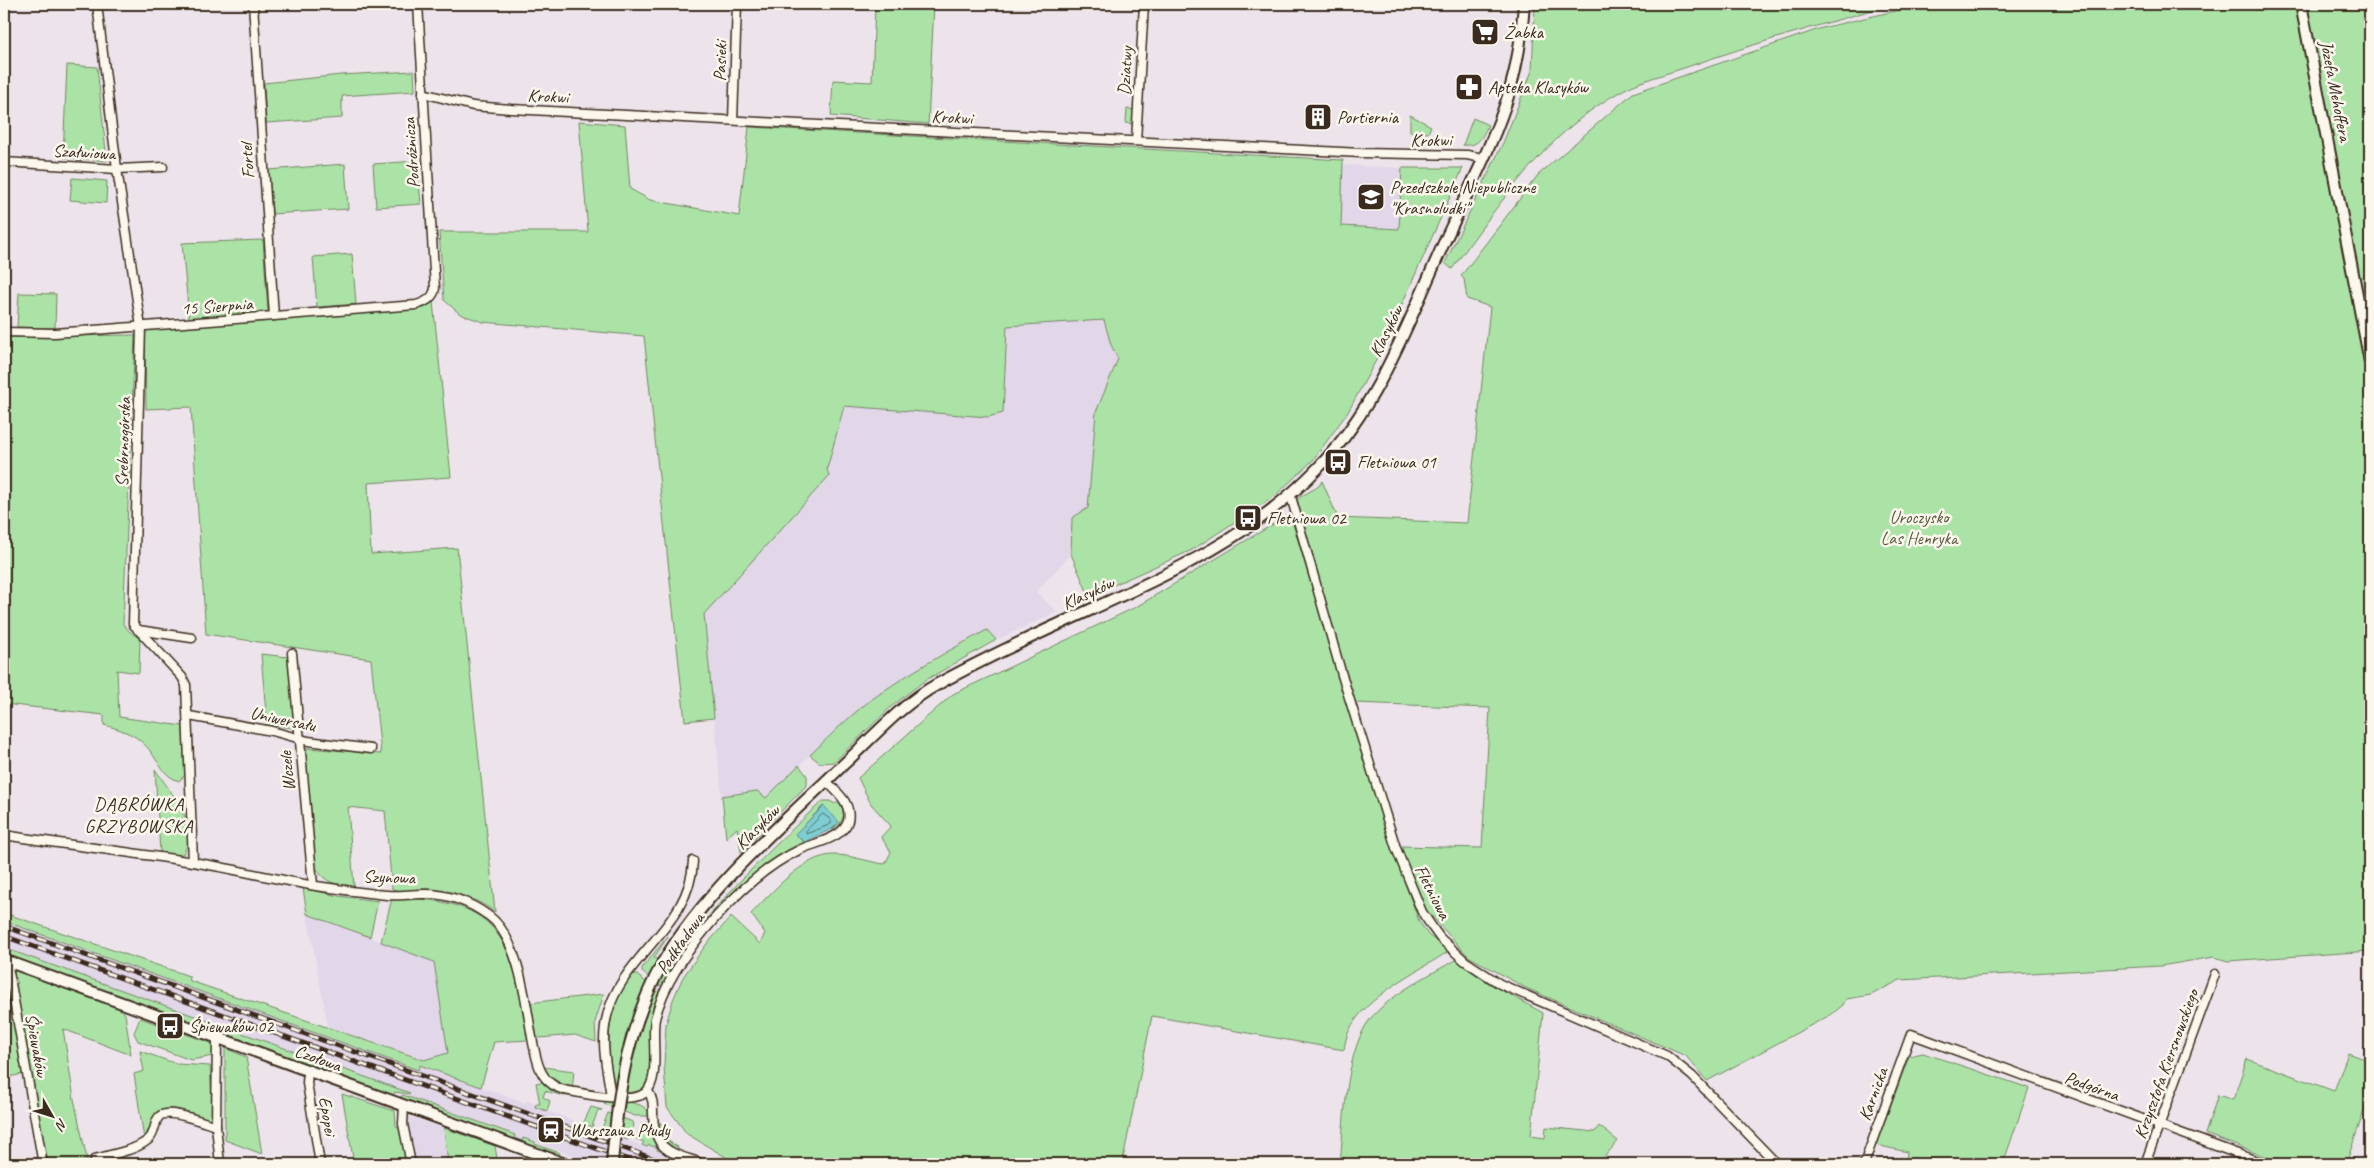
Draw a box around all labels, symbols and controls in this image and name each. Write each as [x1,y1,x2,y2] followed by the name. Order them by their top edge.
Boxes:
[1470,17,1500,47] supermarket icon: Żabka
[1504,21,1545,43] place label: Żabka
[708,38,732,82] street label: Pasieki
[2315,38,2357,145] street label: Józefa Mehoffera
[1113,44,1137,96] street label: Dziatwy
[1454,72,1484,102] pharmacy icon: Apteka Klasyków
[1488,76,1590,98] place label: Apteka Klasyków
[527,84,572,108] street label: Krokwi
[1303,102,1333,132] building icon: Portiernia
[931,105,976,129] street label: Krokwi
[1337,106,1400,128] place label: Portiernia
[397,115,424,189] street label: Podróżnicza
[1410,129,1454,151] street label: Krokwi
[52,139,117,165] street label: Szałwiowa
[235,140,259,179] street label: Fortel
[1390,176,1537,219] place label: Przedszkole Niepubliczne "Krasnoludki"
[1356,182,1386,212] school or university icon: Przedszkole Niepubliczne "Krasnoludki"
[181,292,255,319] street label: 15 Sierpnia
[1364,300,1409,360] street label: Klasyków
[110,396,136,487] street label: Srebrnogórska
[1323,447,1353,477] bus stop icon: Fletniowa 01
[1357,451,1437,473] place label: Fletniowa 01
[1233,503,1263,533] bus stop icon: Fletniowa 02
[1881,506,1959,549] park label: Uroczysko Las Henryka
[1267,507,1348,529] place label: Fletniowa 02
[1059,571,1119,614] street label: Klasyków
[248,701,319,737] street label: Uniwersału
[274,749,300,792] street label: Wczele
[85,792,194,838] district label: DĄBRÓWKA GRZYBOWSKA
[730,799,785,854] street label: Klasyków
[1410,861,1457,924] street label: Fletniowa
[363,865,417,889] street label: Szynowa
[651,907,710,978] street label: Podkładowa
[2129,985,2204,1142] street label: Krzysztofa Kiersnowskiego
[155,1011,185,1041] bus stop icon: Śpiewaków 02
[21,1012,54,1080] street label: Śpiewaków
[189,1015,275,1037] place label: Śpiewaków 02
[292,1040,346,1077] street label: Czołowa
[1853,1063,1893,1123] street label: Karnicka
[2062,1066,2123,1106] street label: Podgórna
[28,1090,78,1140] north arrow
[314,1095,342,1139] street label: Epopei
[51,1115,71,1134] text: N
[536,1115,566,1145] station icon: Warszawa Płudy
[570,1119,672,1141] place label: Warszawa Płudy

